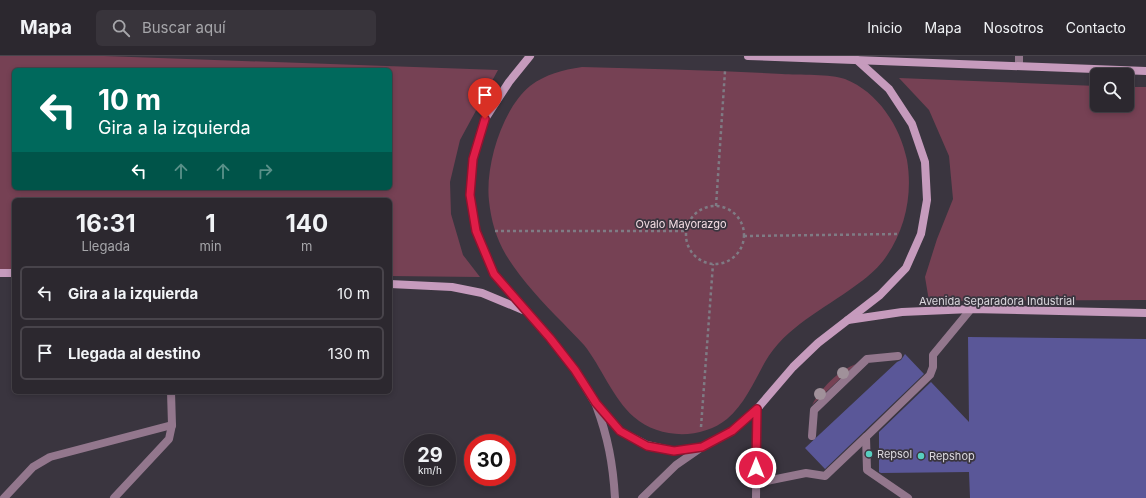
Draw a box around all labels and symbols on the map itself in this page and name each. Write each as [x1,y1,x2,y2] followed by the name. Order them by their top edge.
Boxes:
[468,78,502,119] pin
[635,217,727,231] park label: Ovalo Mayorazgo
[919,294,1075,308] street label: Avenida Separadora Industrial
[464,434,516,486] speed limit sign: 30
[735,447,777,489] position arrow
[877,447,912,461] place label: Repsol
[864,449,874,459] marker: Repsol
[929,449,975,463] place label: Repshop
[916,451,926,461] marker: Repshop

